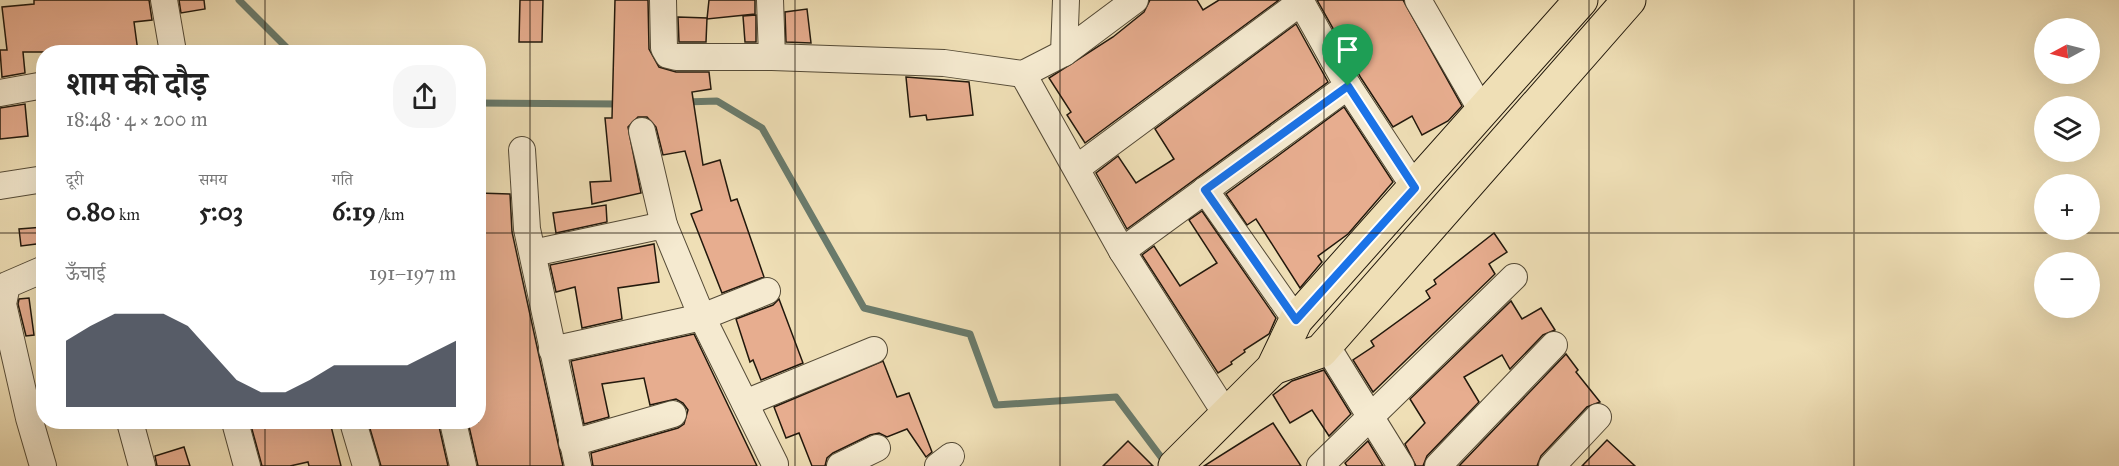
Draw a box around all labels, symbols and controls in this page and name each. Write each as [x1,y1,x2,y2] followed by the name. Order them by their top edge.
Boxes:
[2034,18,2100,84] north arrow
[2034,18,2100,318] map controls
[1322,24,1373,86] pin
[1331,33,1364,66] icon: arrive
[66,64,207,104] text: शाम की दौड़
[393,65,456,128] button: share
[2034,96,2100,162] button: layers
[66,107,207,131] text: 18:48 · 4 × 200 m
[66,170,83,189] text: दूरी
[199,170,227,189] text: समय
[332,170,353,189] text: गति
[2034,174,2100,240] button: +
[66,195,116,227] text: 0.80
[199,195,243,227] text: 5:03
[332,195,376,227] text: 6:19
[116,205,140,224] text: km
[376,205,405,224] text: /km
[2034,252,2100,318] button: −
[66,261,105,285] text: ऊँचाई
[369,261,456,285] text: 191–197 m

